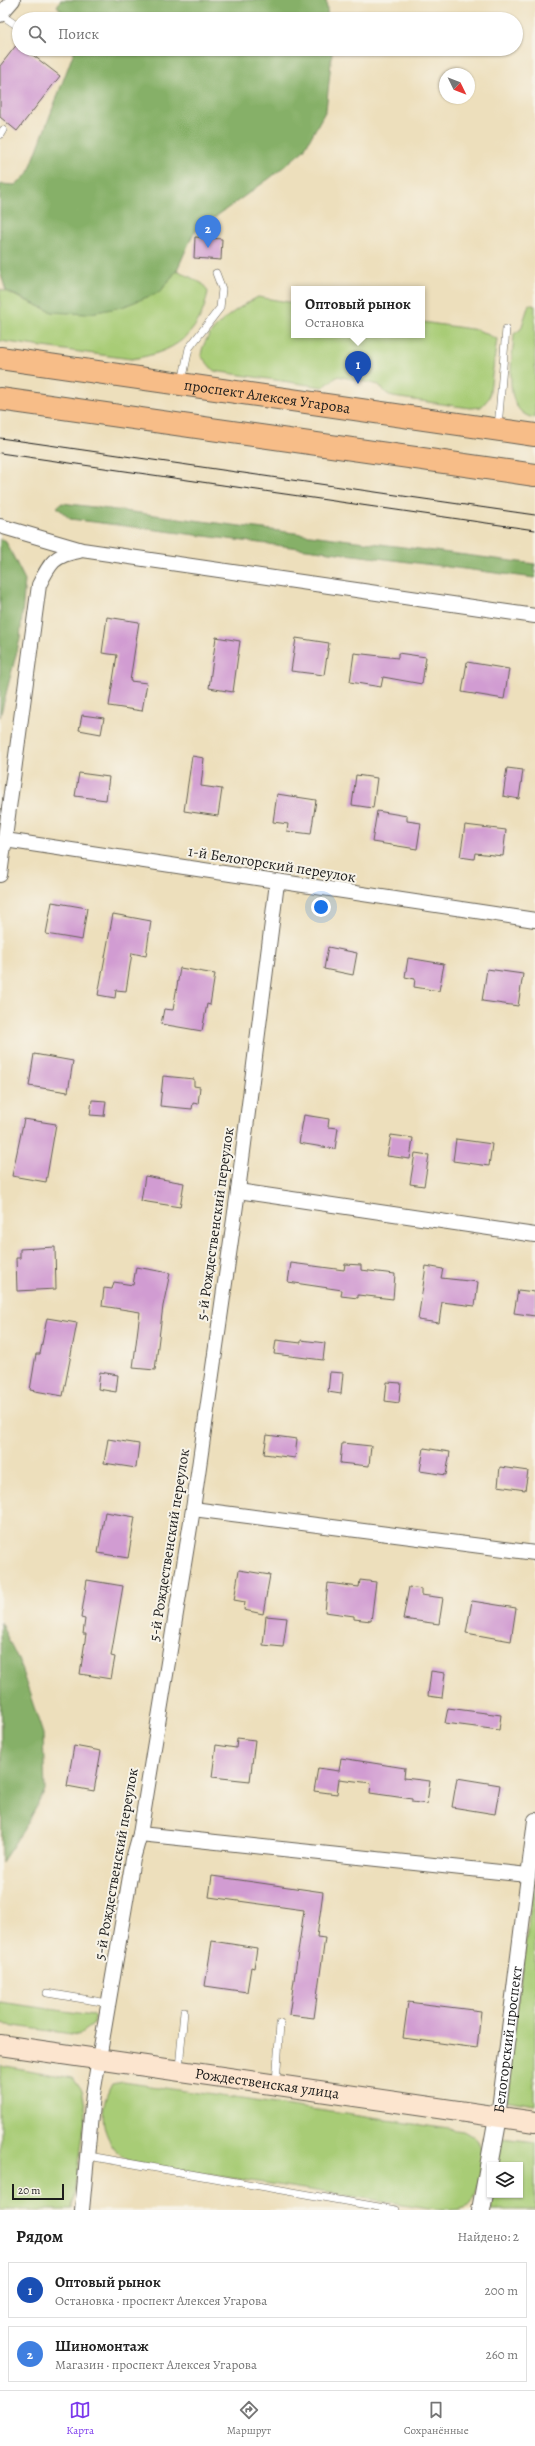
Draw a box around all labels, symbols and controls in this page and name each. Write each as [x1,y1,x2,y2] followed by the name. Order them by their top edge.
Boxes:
[12,12,523,56] search box
[26,23,48,45] icon: search
[58,24,99,44] text: Поиск
[439,68,475,104] north arrow
[195,215,221,248] pin: 2
[291,286,425,338] popup
[305,294,411,314] text: Оптовый рынок
[305,314,364,331] text: Остановка
[345,351,371,384] pin: 1
[183,375,352,418] street label: проспект Алексея Угарова
[187,841,358,887] street label: 1-й Белогорский переулок
[311,897,331,917] your location
[192,1126,238,1322] street label: 5-й Рождественский переулок
[144,1447,194,1643] street label: 5-й Рождественский переулок
[89,1766,143,1962] street label: 5-й Рождественский переулок
[489,1965,527,2114] street label: Белогорский проспект
[194,2063,341,2104] street label: Рождественская улица
[487,2162,523,2198] map controls
[487,2162,523,2198] button: layers
[12,2182,64,2201] scale bar
[18,2183,40,2198] text: 20 m
[16,2225,63,2248] text: Рядом
[458,2228,519,2245] text: Найдено: 2
[55,2272,161,2292] text: Оптовый рынок
[28,2282,32,2299] text: 1
[485,2282,518,2299] text: 200 m
[55,2292,267,2309] text: Остановка · проспект Алексея Угарова
[55,2336,149,2356] text: Шиномонтаж
[27,2346,33,2363] text: 2
[485,2346,518,2363] text: 260 m
[55,2356,257,2373] text: Магазин · проспект Алексея Угарова
[66,2399,94,2438] tab: Карта
[227,2399,271,2438] tab: Маршрут
[404,2399,469,2438] tab: Сохранённые

